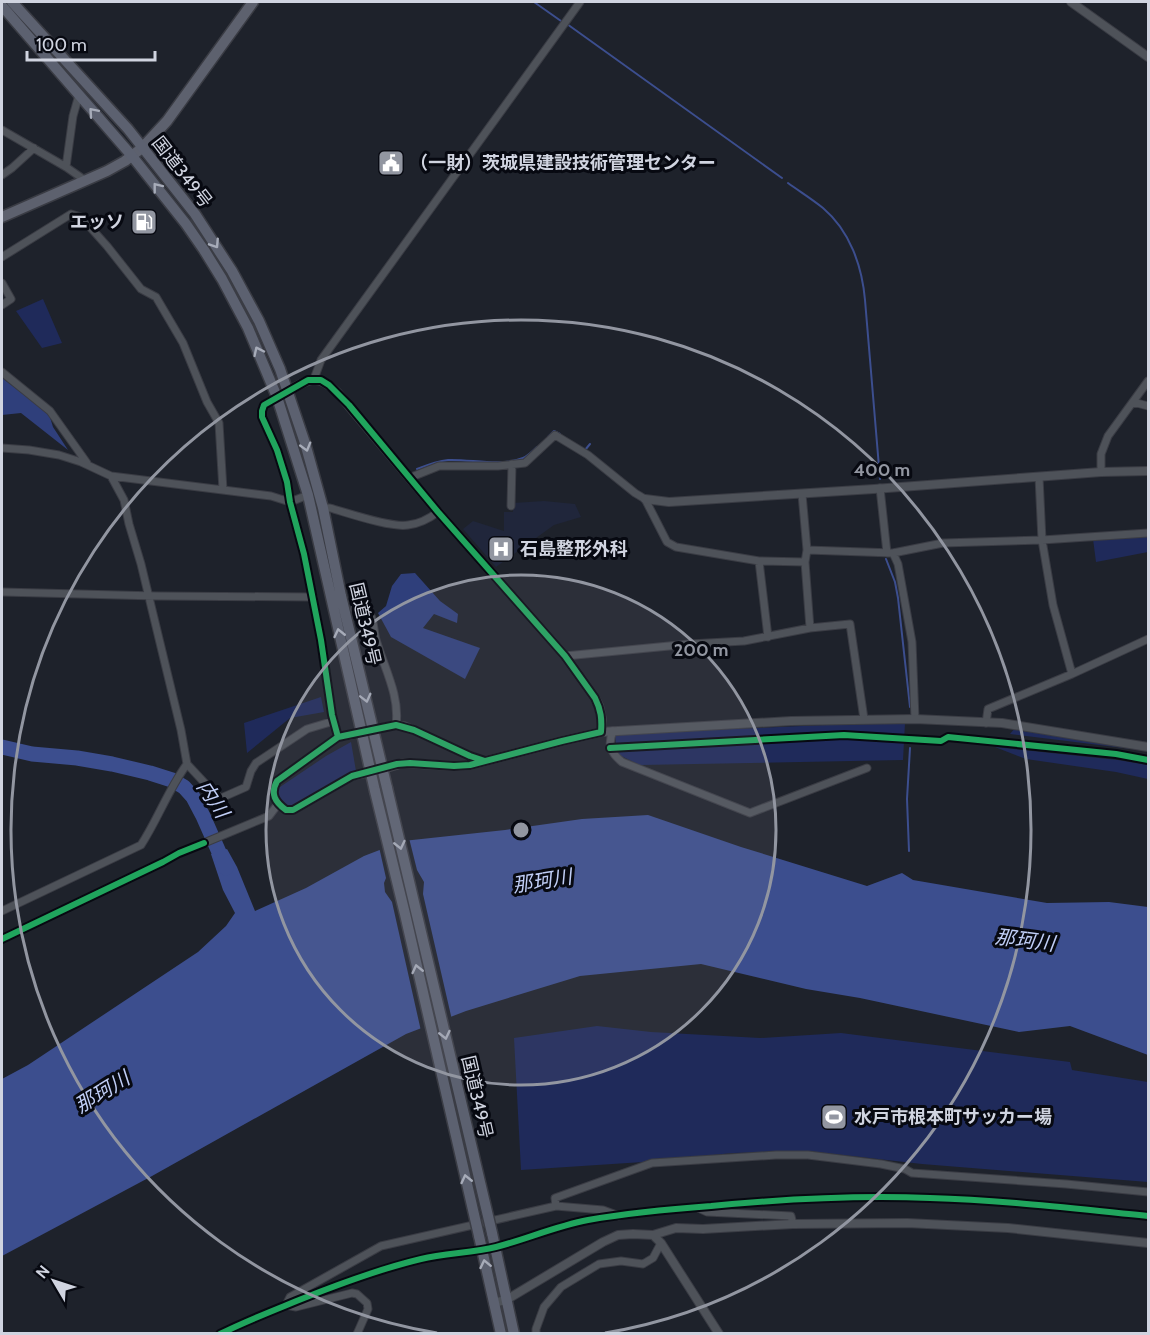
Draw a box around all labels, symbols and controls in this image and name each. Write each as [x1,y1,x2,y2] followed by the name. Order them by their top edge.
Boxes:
[27,24,154,62] scale bar
[36,34,87,56] text: 100 m
[90,108,101,119] one-way arrow
[147,132,217,212] street label: 国道349号
[376,148,406,178] public building icon: （一財）茨城県建設技術管理センター
[410,152,716,174] place label: （一財）茨城県建設技術管理センター
[153,183,164,194] one-way arrow
[129,207,159,237] fuel station icon: エッソ
[70,211,124,233] place label: エッソ
[208,238,219,249] one-way arrow
[253,346,265,357] one-way arrow
[298,442,311,452] one-way arrow
[854,459,910,481] text: 400 m
[486,534,516,564] hospital icon: 石島整形外科
[520,538,628,560] place label: 石島整形外科
[345,580,385,668] street label: 国道349号
[334,628,347,638] one-way arrow
[674,639,728,661] text: 200 m
[359,693,372,703] one-way arrow
[192,776,235,824] water label: 内川
[511,820,531,840] centre of rings
[393,840,406,850] one-way arrow
[510,864,575,898] water label: 那珂川
[994,924,1058,956] water label: 那珂川
[412,964,425,974] one-way arrow
[438,1030,451,1040] one-way arrow
[457,1053,497,1141] street label: 国道349号
[70,1065,135,1118] water label: 那珂川
[819,1102,849,1132] sports icon: 水戸市根本町サッカー場
[854,1106,1052,1128] place label: 水戸市根本町サッカー場
[460,1174,473,1184] one-way arrow
[24,1251,84,1311] north arrow
[479,1260,492,1270] one-way arrow
[32,1262,54,1282] text: N

